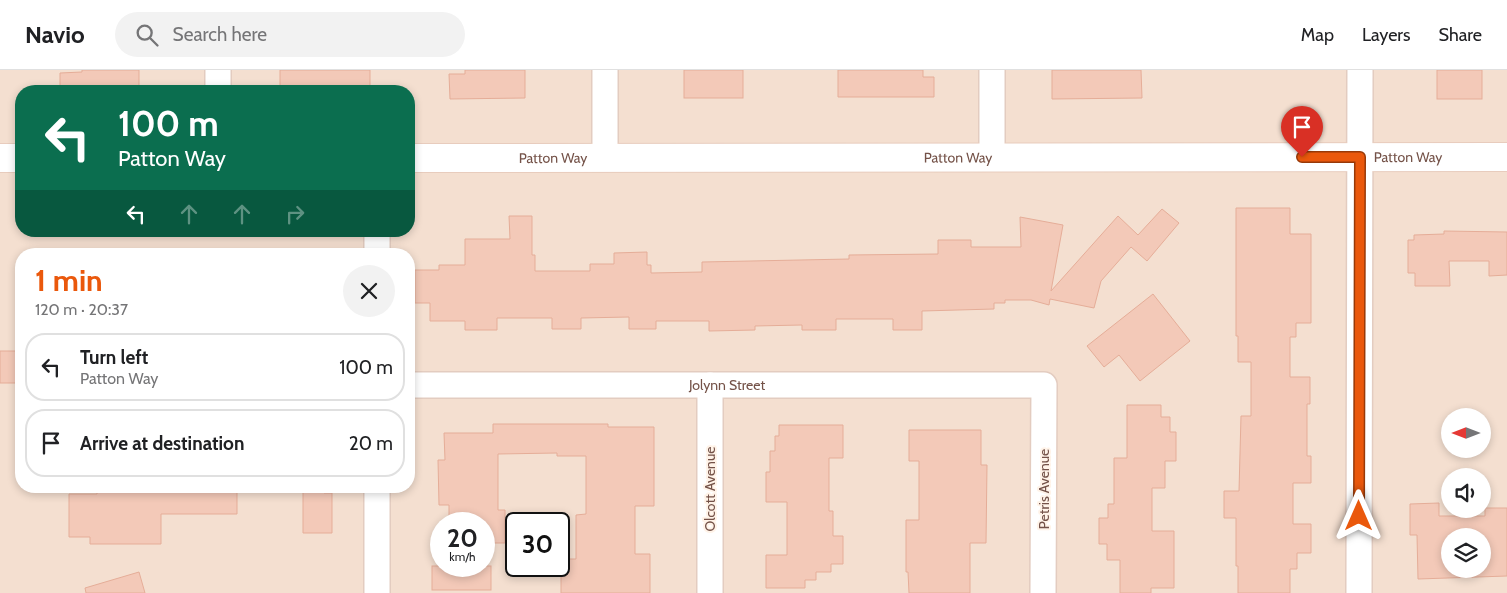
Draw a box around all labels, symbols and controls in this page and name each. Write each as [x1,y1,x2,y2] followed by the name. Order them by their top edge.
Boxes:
[115,12,465,57] search box
[25,20,85,49] text: Navio
[133,21,161,49] icon: search
[173,23,267,46] text: Search here
[1301,24,1334,46] text: Map
[1362,24,1411,46] text: Layers
[1439,24,1482,46] text: Share
[118,102,219,145] text: 100 m
[35,105,100,170] icon: left
[1281,106,1323,157] pin
[1288,113,1316,141] icon: arrive
[118,145,226,172] text: Patton Way
[924,148,992,167] street label: Patton Way
[1374,148,1442,166] street label: Patton Way
[519,149,587,167] street label: Patton Way
[122,200,150,228] icon: left
[175,200,203,228] icon: ahead
[228,200,256,228] icon: ahead
[281,200,309,228] icon: right
[35,262,103,299] text: 1 min
[343,265,395,317] button: close
[35,300,128,319] text: 120 m · 20:37
[80,346,148,369] text: Turn left
[37,353,65,381] icon: left
[339,356,393,379] text: 100 m
[80,369,158,388] text: Patton Way
[688,376,765,394] street label: Jolynn Street
[1441,408,1491,458] north arrow
[1441,408,1491,578] map controls
[37,429,65,457] icon: arrive
[80,432,244,455] text: Arrive at destination
[349,432,393,455] text: 20 m
[701,447,719,531] street label: Olcott Avenue
[1035,449,1053,529] street label: Petris Avenue
[1441,468,1491,518] button: sound
[1332,489,1384,541] position arrow
[505,512,570,577] speed limit sign: 30
[447,523,478,553] text: 20
[1441,528,1491,578] button: layers
[449,549,476,564] text: km/h

